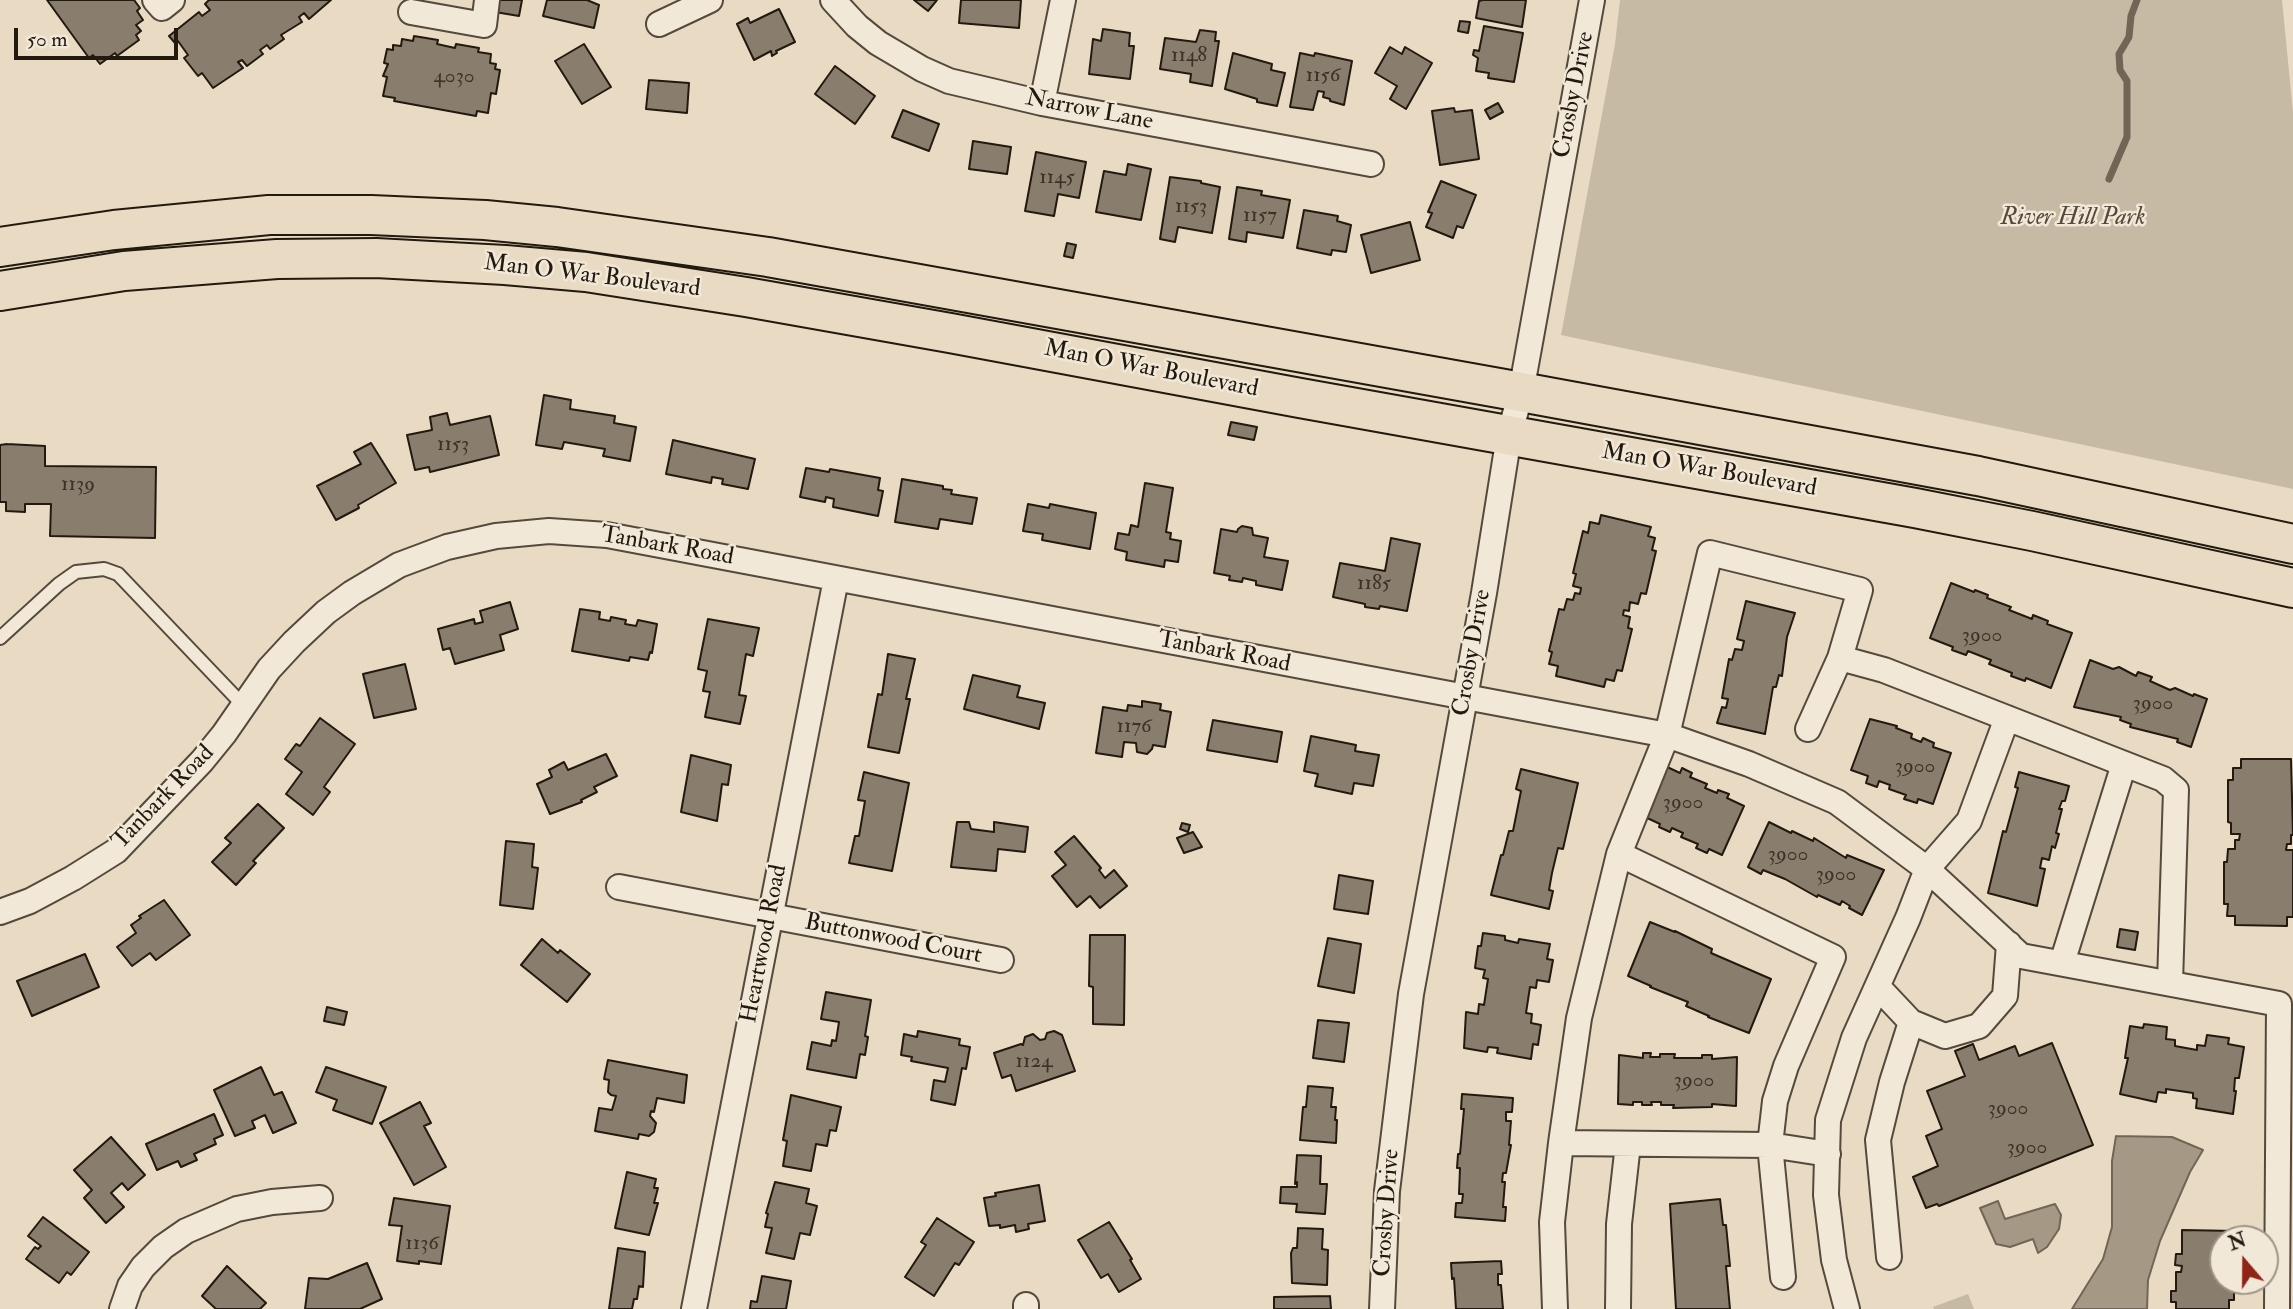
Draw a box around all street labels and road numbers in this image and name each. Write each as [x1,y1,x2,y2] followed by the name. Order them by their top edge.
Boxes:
[1549,29,1601,161] street label: Crosby Drive
[1023,85,1155,137] street label: Narrow Lane
[482,249,702,305] street label: Man O War Boulevard
[1041,335,1261,405] street label: Man O War Boulevard
[1599,438,1819,504] street label: Man O War Boulevard
[598,521,736,573] street label: Tanbark Road
[1448,587,1498,719] street label: Crosby Drive
[1155,626,1293,680] street label: Tanbark Road
[107,740,221,856] street label: Tanbark Road
[736,862,794,1026] street label: Heartwood Road
[802,909,984,971] street label: Buttonwood Court
[1369,1148,1407,1278] street label: Crosby Drive

